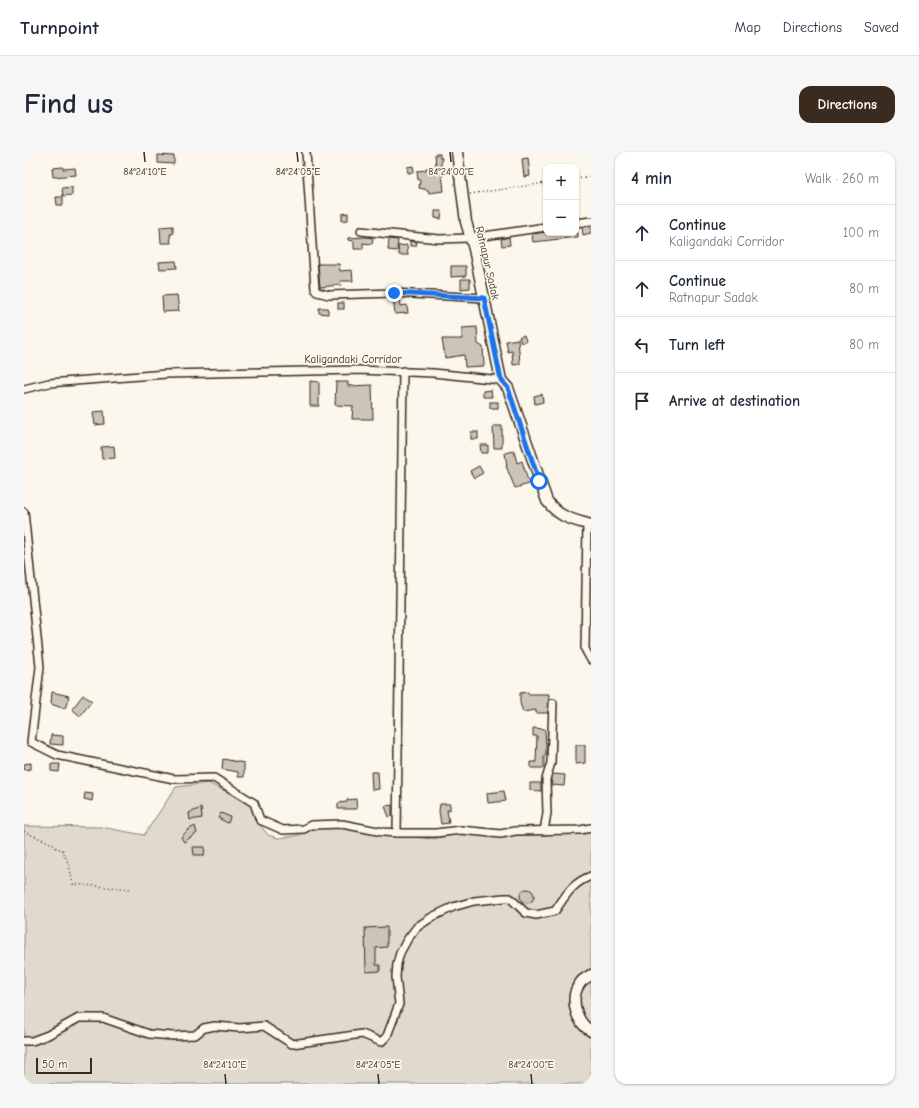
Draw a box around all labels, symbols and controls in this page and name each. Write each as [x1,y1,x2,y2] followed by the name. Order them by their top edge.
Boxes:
[20,17,99,39] text: Turnpoint
[734,19,761,36] text: Map
[783,19,842,36] text: Directions
[864,19,899,36] text: Saved
[799,86,895,123] button: Directions
[24,88,113,120] text: Find us
[543,164,579,236] map controls
[543,164,579,200] button: +
[123,166,167,178] text: 84°24'10"E
[276,166,320,178] text: 84°24'05"E
[428,166,474,178] text: 84°24'00"E
[631,169,672,188] text: 4 min
[805,171,879,186] text: Walk · 260 m
[543,200,579,236] button: −
[669,216,726,234] text: Continue
[631,222,653,244] icon: ahead
[473,225,502,302] street label: Ratnapur Sadak
[843,225,879,240] text: 100 m
[669,234,784,249] text: Kaligandaki Corridor
[669,272,726,290] text: Continue
[631,278,653,300] icon: ahead
[849,281,879,296] text: 80 m
[385,284,403,302] route end
[669,290,758,305] text: Ratnapur Sadak
[631,334,653,356] icon: left
[669,336,725,354] text: Turn left
[849,337,879,352] text: 80 m
[304,353,402,366] street label: Kaligandaki Corridor
[631,390,653,412] icon: arrive
[669,392,800,410] text: Arrive at destination
[530,472,548,490] route start
[36,1056,92,1075] scale bar
[42,1058,67,1071] text: 50 m
[203,1059,247,1071] text: 84°24'10"E
[356,1059,400,1071] text: 84°24'05"E
[508,1059,554,1071] text: 84°24'00"E

